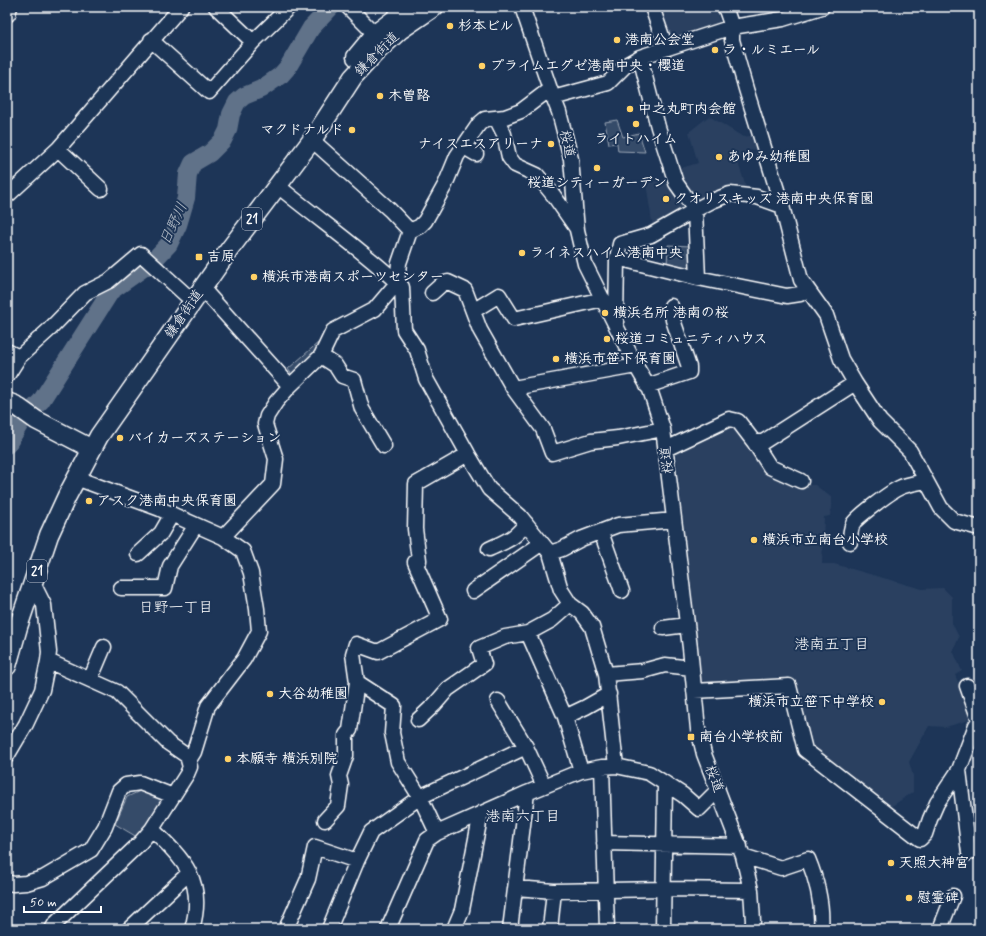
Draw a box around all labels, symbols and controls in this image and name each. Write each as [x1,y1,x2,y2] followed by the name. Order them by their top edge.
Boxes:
[458,17,514,35] place label: 杉本ビル
[445,21,455,31] marker: 杉本ビル
[351,28,403,80] street label: 鎌倉街道
[625,31,695,49] place label: 港南公会堂
[612,35,622,45] marker: 港南公会堂
[723,41,820,59] place label: ラ・ルミエール
[710,45,720,55] marker: ラ・ルミエール
[490,57,685,75] place label: プライムエグゼ港南中央・櫻道
[477,61,487,71] marker: プライムエグゼ港南中央・櫻道
[388,87,430,105] place label: 木曽路
[375,91,385,101] marker: 木曽路
[638,100,736,118] place label: 中之丸町内会館
[625,104,635,114] marker: 中之丸町内会館
[631,119,641,129] marker: ライトハイム
[261,121,344,139] place label: マクドナルド
[347,125,357,135] marker: マクドナルド
[555,128,579,160] street label: 桜道
[594,130,678,148] place label: ライトハイム
[418,135,543,153] place label: ナイスエスアリーナ
[546,139,556,149] marker: ナイスエスアリーナ
[727,148,811,166] place label: あゆみ幼稚園
[714,152,724,162] marker: あゆみ幼稚園
[592,163,602,173] marker: 桜道シティーガーデン
[527,174,667,192] place label: 桜道シティーガーデン
[674,190,874,208] place label: クオリスキッズ 港南中央保育園
[661,194,671,204] marker: クオリスキッズ 港南中央保育園
[155,199,193,249] water label: 日野川
[242,208,262,230] road number: 21
[530,244,683,262] place label: ライネスハイム港南中央
[207,248,235,266] place label: 吉原
[517,248,527,258] marker: ライネスハイム港南中央
[194,252,204,262] marker: 吉原
[262,268,444,286] place label: 横浜市港南スポーツセンター
[249,272,259,282] marker: 横浜市港南スポーツセンター
[161,286,207,342] street label: 鎌倉街道
[613,304,729,322] place label: 横浜名所 港南の桜
[600,308,610,318] marker: 横浜名所 港南の桜
[615,330,767,348] place label: 桜道コミュニティハウス
[602,334,612,344] marker: 桜道コミュニティハウス
[564,350,676,368] place label: 横浜市笹下保育園
[551,354,561,364] marker: 横浜市笹下保育園
[128,429,281,447] place label: バイカーズステーション
[115,433,125,443] marker: バイカーズステーション
[657,445,677,475] street label: 桜道
[97,492,237,510] place label: アスク港南中央保育園
[84,496,94,506] marker: アスク港南中央保育園
[762,531,888,549] place label: 横浜市立南台小学校
[749,535,759,545] marker: 横浜市立南台小学校
[27,560,47,582] road number: 21
[138,598,214,618] district label: 日野一丁目
[794,635,870,655] district label: 港南五丁目
[278,685,348,703] place label: 大谷幼稚園
[265,689,275,699] marker: 大谷幼稚園
[748,693,874,711] place label: 横浜市立笹下中学校
[877,697,887,707] marker: 横浜市立笹下中学校
[699,728,783,746] place label: 南台小学校前
[686,732,696,742] marker: 南台小学校前
[236,750,338,768] place label: 本願寺 横浜別院
[223,754,233,764] marker: 本願寺 横浜別院
[700,763,728,795] street label: 桜道
[485,807,561,827] district label: 港南六丁目
[899,854,969,872] place label: 天照大神宮
[886,858,896,868] marker: 天照大神宮
[24,888,101,914] scale bar
[917,889,959,907] place label: 慰霊碑
[904,893,914,903] marker: 慰霊碑
[30,895,57,911] text: 50 m

